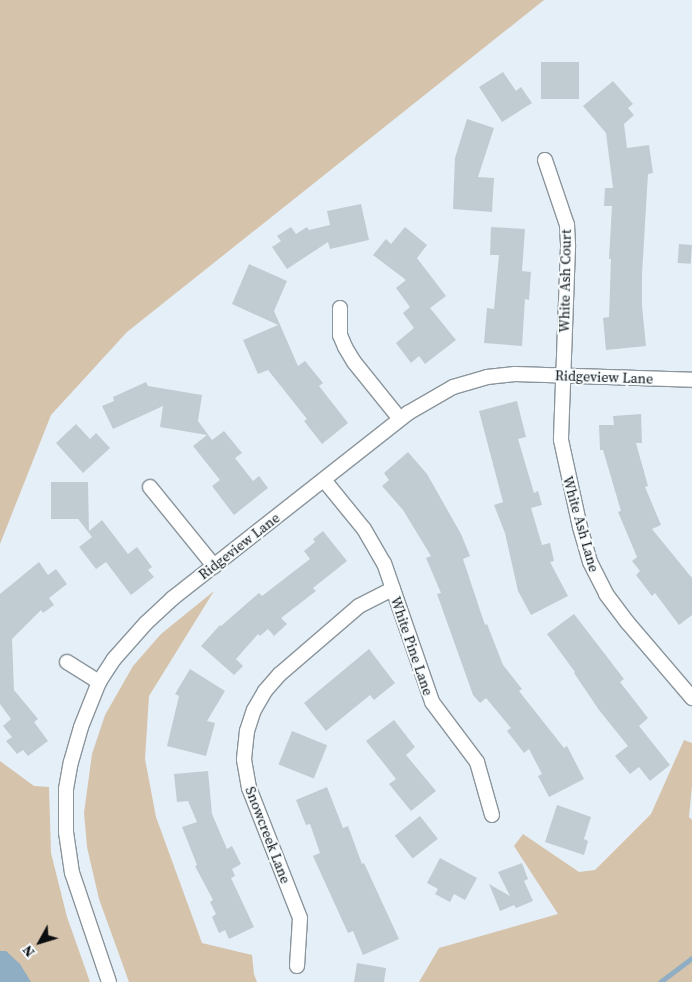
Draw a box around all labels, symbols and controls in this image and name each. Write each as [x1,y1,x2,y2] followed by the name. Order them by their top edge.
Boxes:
[556,229,574,333] street label: White Ash Court
[555,367,653,387] street label: Ridgeview Lane
[559,474,603,574] street label: White Ash Lane
[195,509,283,583] street label: Ridgeview Lane
[387,594,437,698] street label: White Pine Lane
[242,784,294,886] street label: Snowcreek Lane
[15,917,65,967] north arrow
[17,941,39,962] text: N

